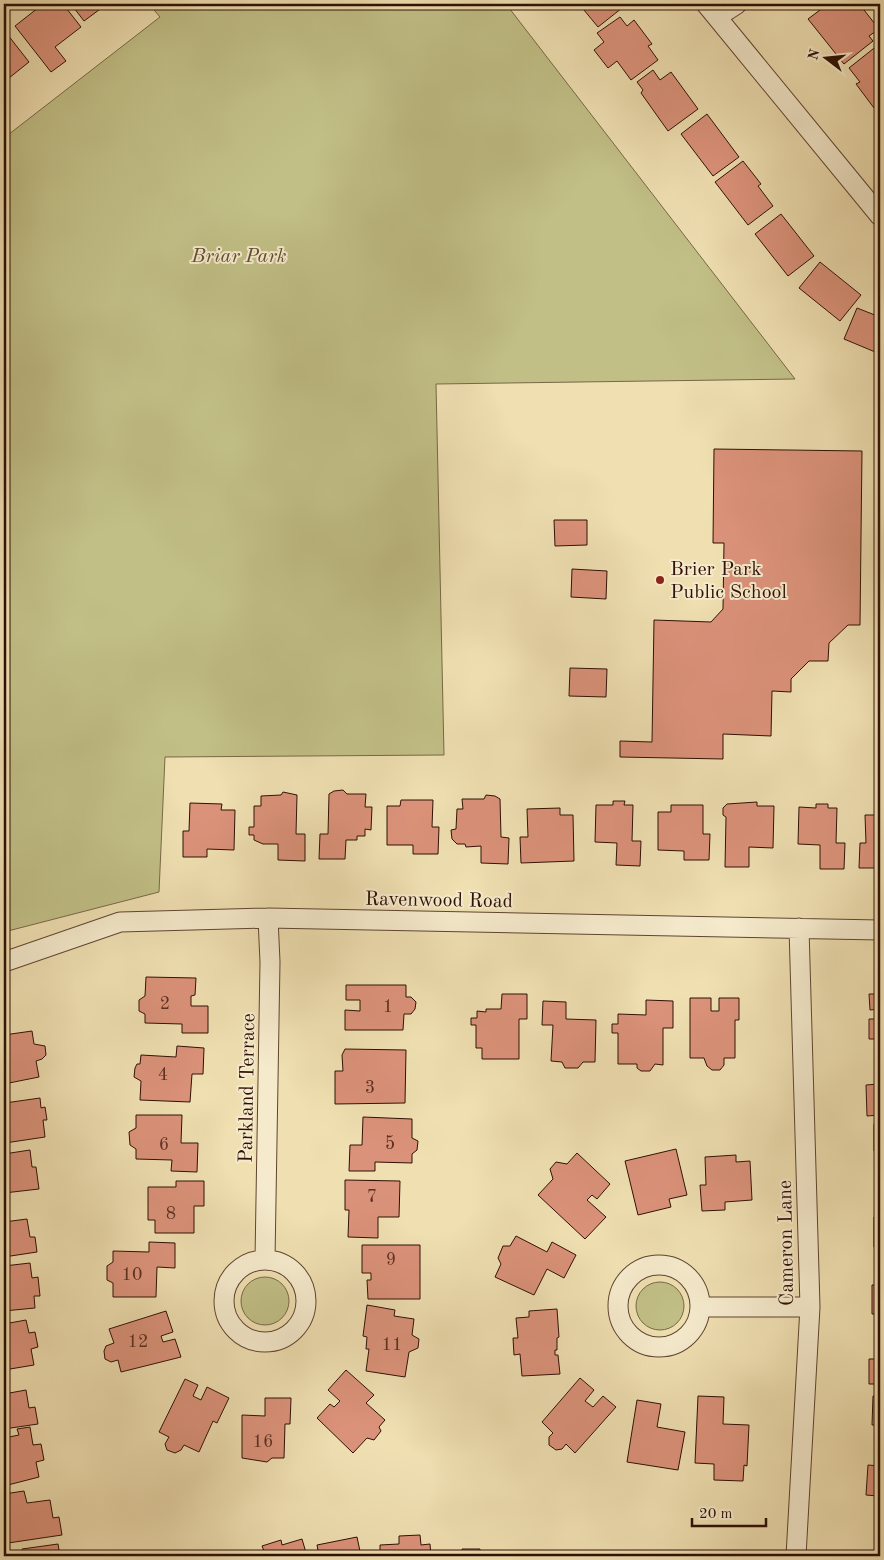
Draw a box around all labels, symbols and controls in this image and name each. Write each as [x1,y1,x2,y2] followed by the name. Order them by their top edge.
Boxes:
[802,32,852,82] north arrow
[806,47,823,62] text: N
[190,247,287,267] park label: Briar Park
[670,560,787,603] place label: Brier Park Public School
[654,574,666,586] marker: Brier Park Public School
[365,890,513,912] street label: Ravenwood Road
[160,995,170,1013] house number: 2
[383,998,393,1016] house number: 1
[237,1013,259,1163] street label: Parkland Terrace
[158,1066,168,1084] house number: 4
[365,1079,375,1097] house number: 3
[385,1135,395,1153] house number: 5
[159,1136,169,1154] house number: 6
[776,1180,798,1306] street label: Cameron Lane
[367,1188,377,1206] house number: 7
[166,1205,176,1223] house number: 8
[386,1251,396,1269] house number: 9
[122,1266,142,1284] house number: 10
[128,1333,148,1351] house number: 12
[382,1336,402,1354] house number: 11
[253,1433,273,1451] house number: 16
[692,1495,765,1527] scale bar
[699,1507,733,1522] text: 20 m

